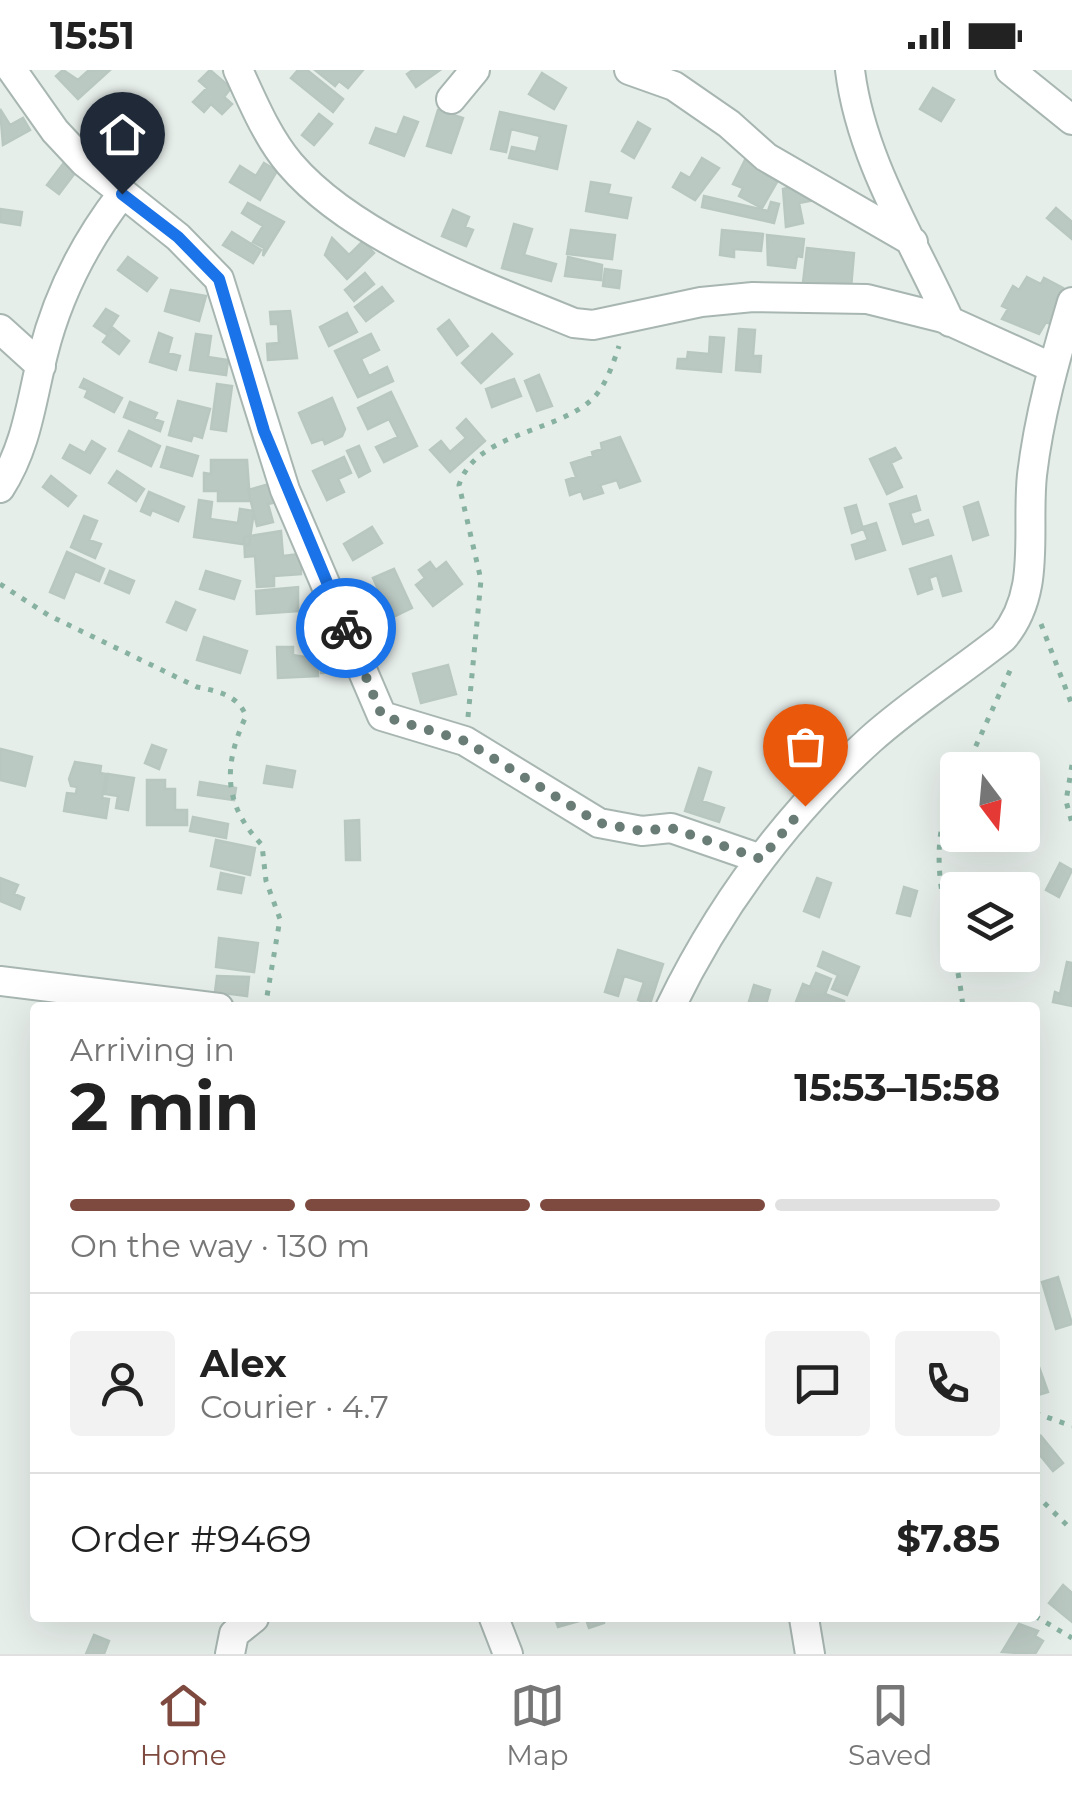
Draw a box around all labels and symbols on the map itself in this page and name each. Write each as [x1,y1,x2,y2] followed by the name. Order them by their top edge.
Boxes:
[80,92,165,195] pin
[296,578,396,678] courier
[763,704,848,807] pin
[940,752,1040,852] north arrow

